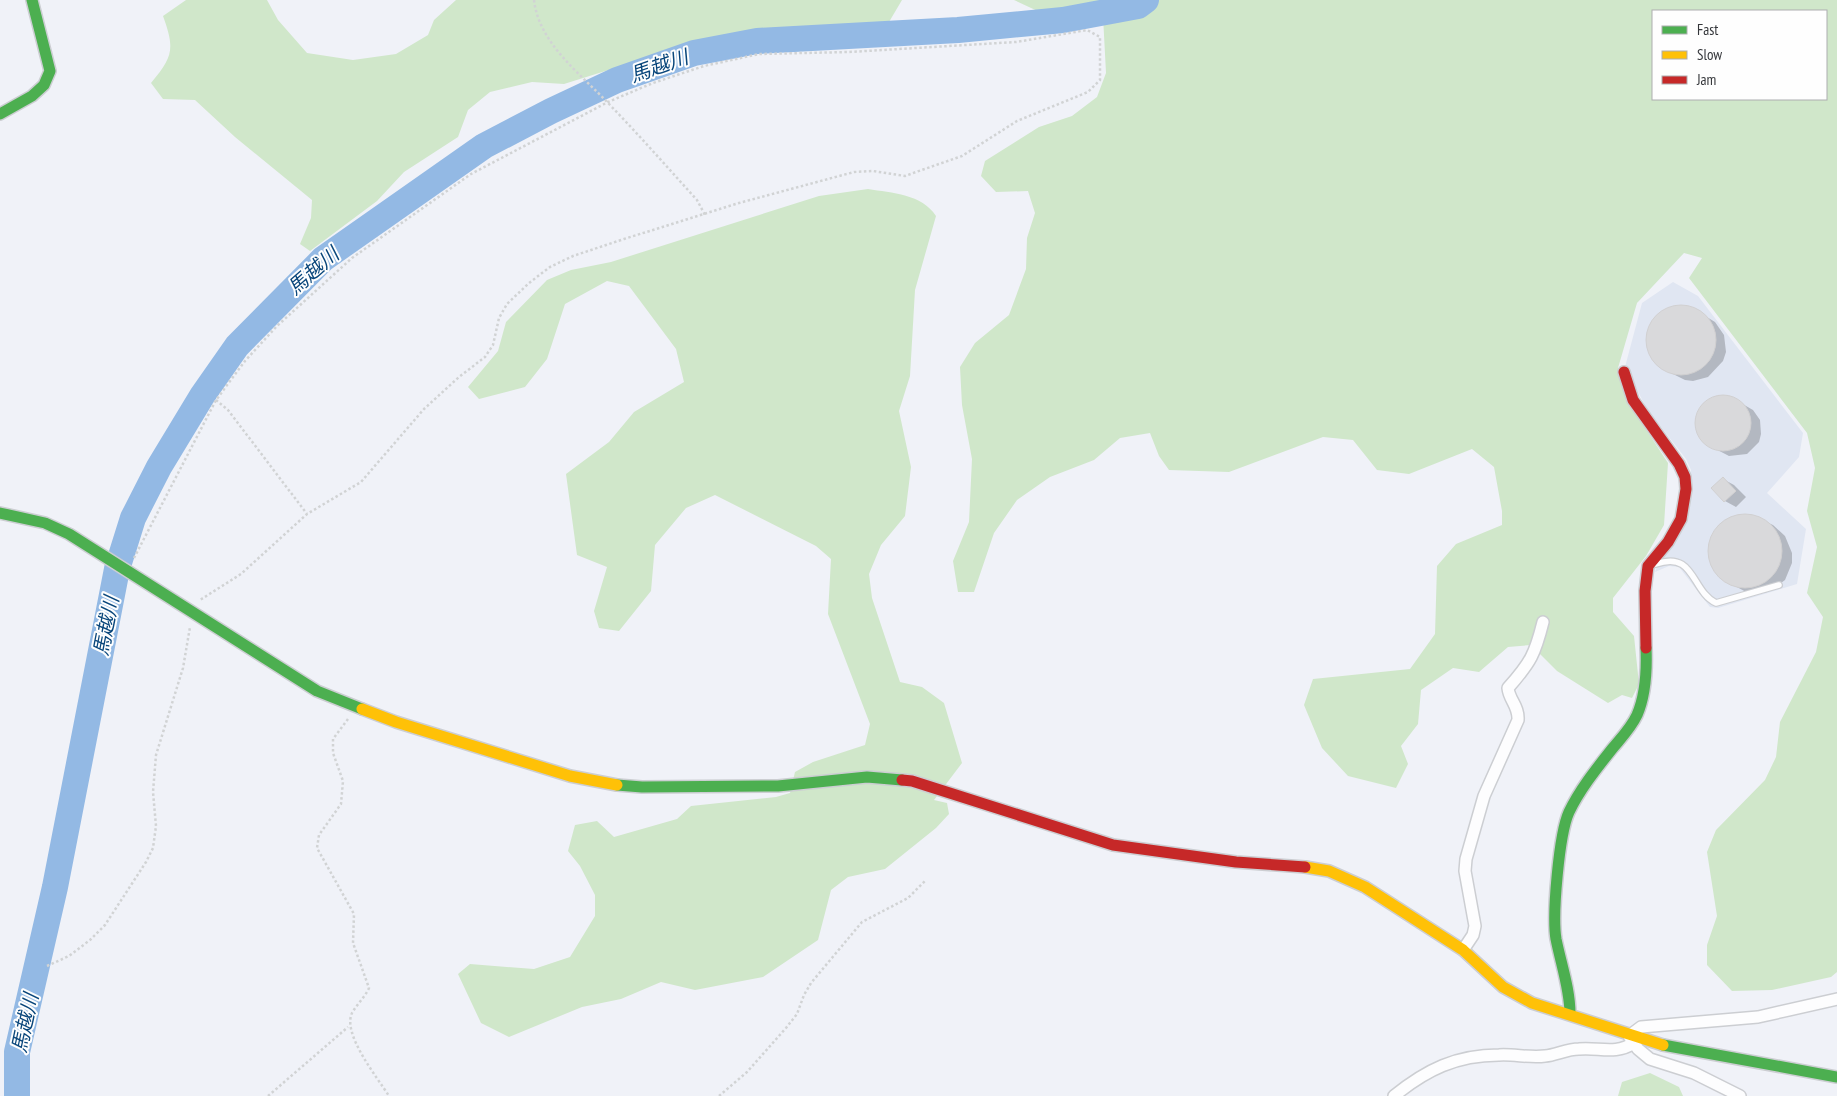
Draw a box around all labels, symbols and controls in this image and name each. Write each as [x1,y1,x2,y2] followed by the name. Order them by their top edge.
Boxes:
[1652,10,1827,100] legend
[1697,20,1718,39] text: Fast
[626,43,693,88] water label: 馬越川
[1697,45,1722,64] text: Slow
[1696,70,1716,89] text: Jam
[282,240,346,300] water label: 馬越川
[88,592,125,658] water label: 馬越川
[6,989,44,1055] water label: 馬越川

